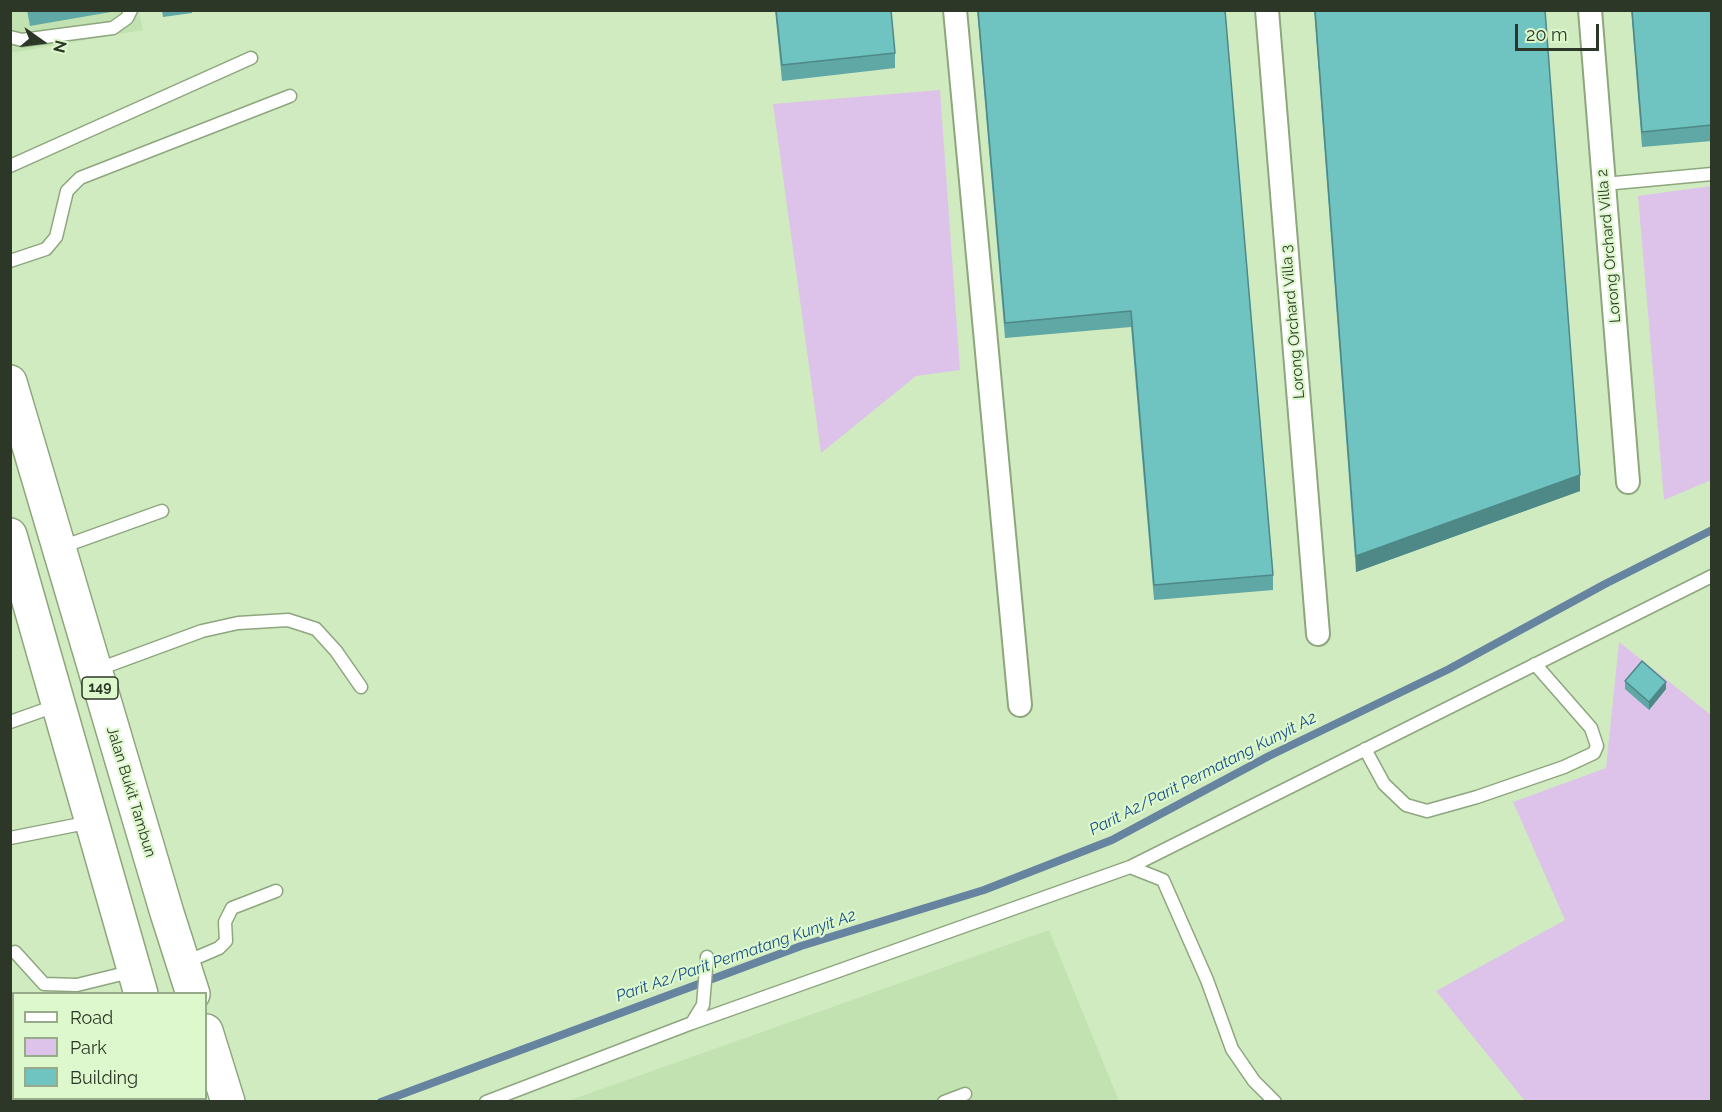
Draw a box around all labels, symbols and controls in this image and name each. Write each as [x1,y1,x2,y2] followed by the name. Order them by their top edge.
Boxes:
[12,12,72,72] north arrow
[1518,12,1602,50] scale bar
[1526,24,1568,45] text: 20 m
[49,38,71,55] text: N
[1593,168,1625,324] street label: Lorong Orchard Villa 2
[1277,244,1309,400] street label: Lorong Orchard Villa 3
[82,677,118,699] road number: 149
[1086,708,1320,840] water label: Parit A2/Parit Permatang Kunyit A2
[103,725,159,859] street label: Jalan Bukit Tambun
[613,906,859,1006] water label: Parit A2/Parit Permatang Kunyit A2
[12,992,207,1100] legend
[70,1007,113,1028] text: Road
[70,1037,107,1058] text: Park
[70,1067,138,1088] text: Building

